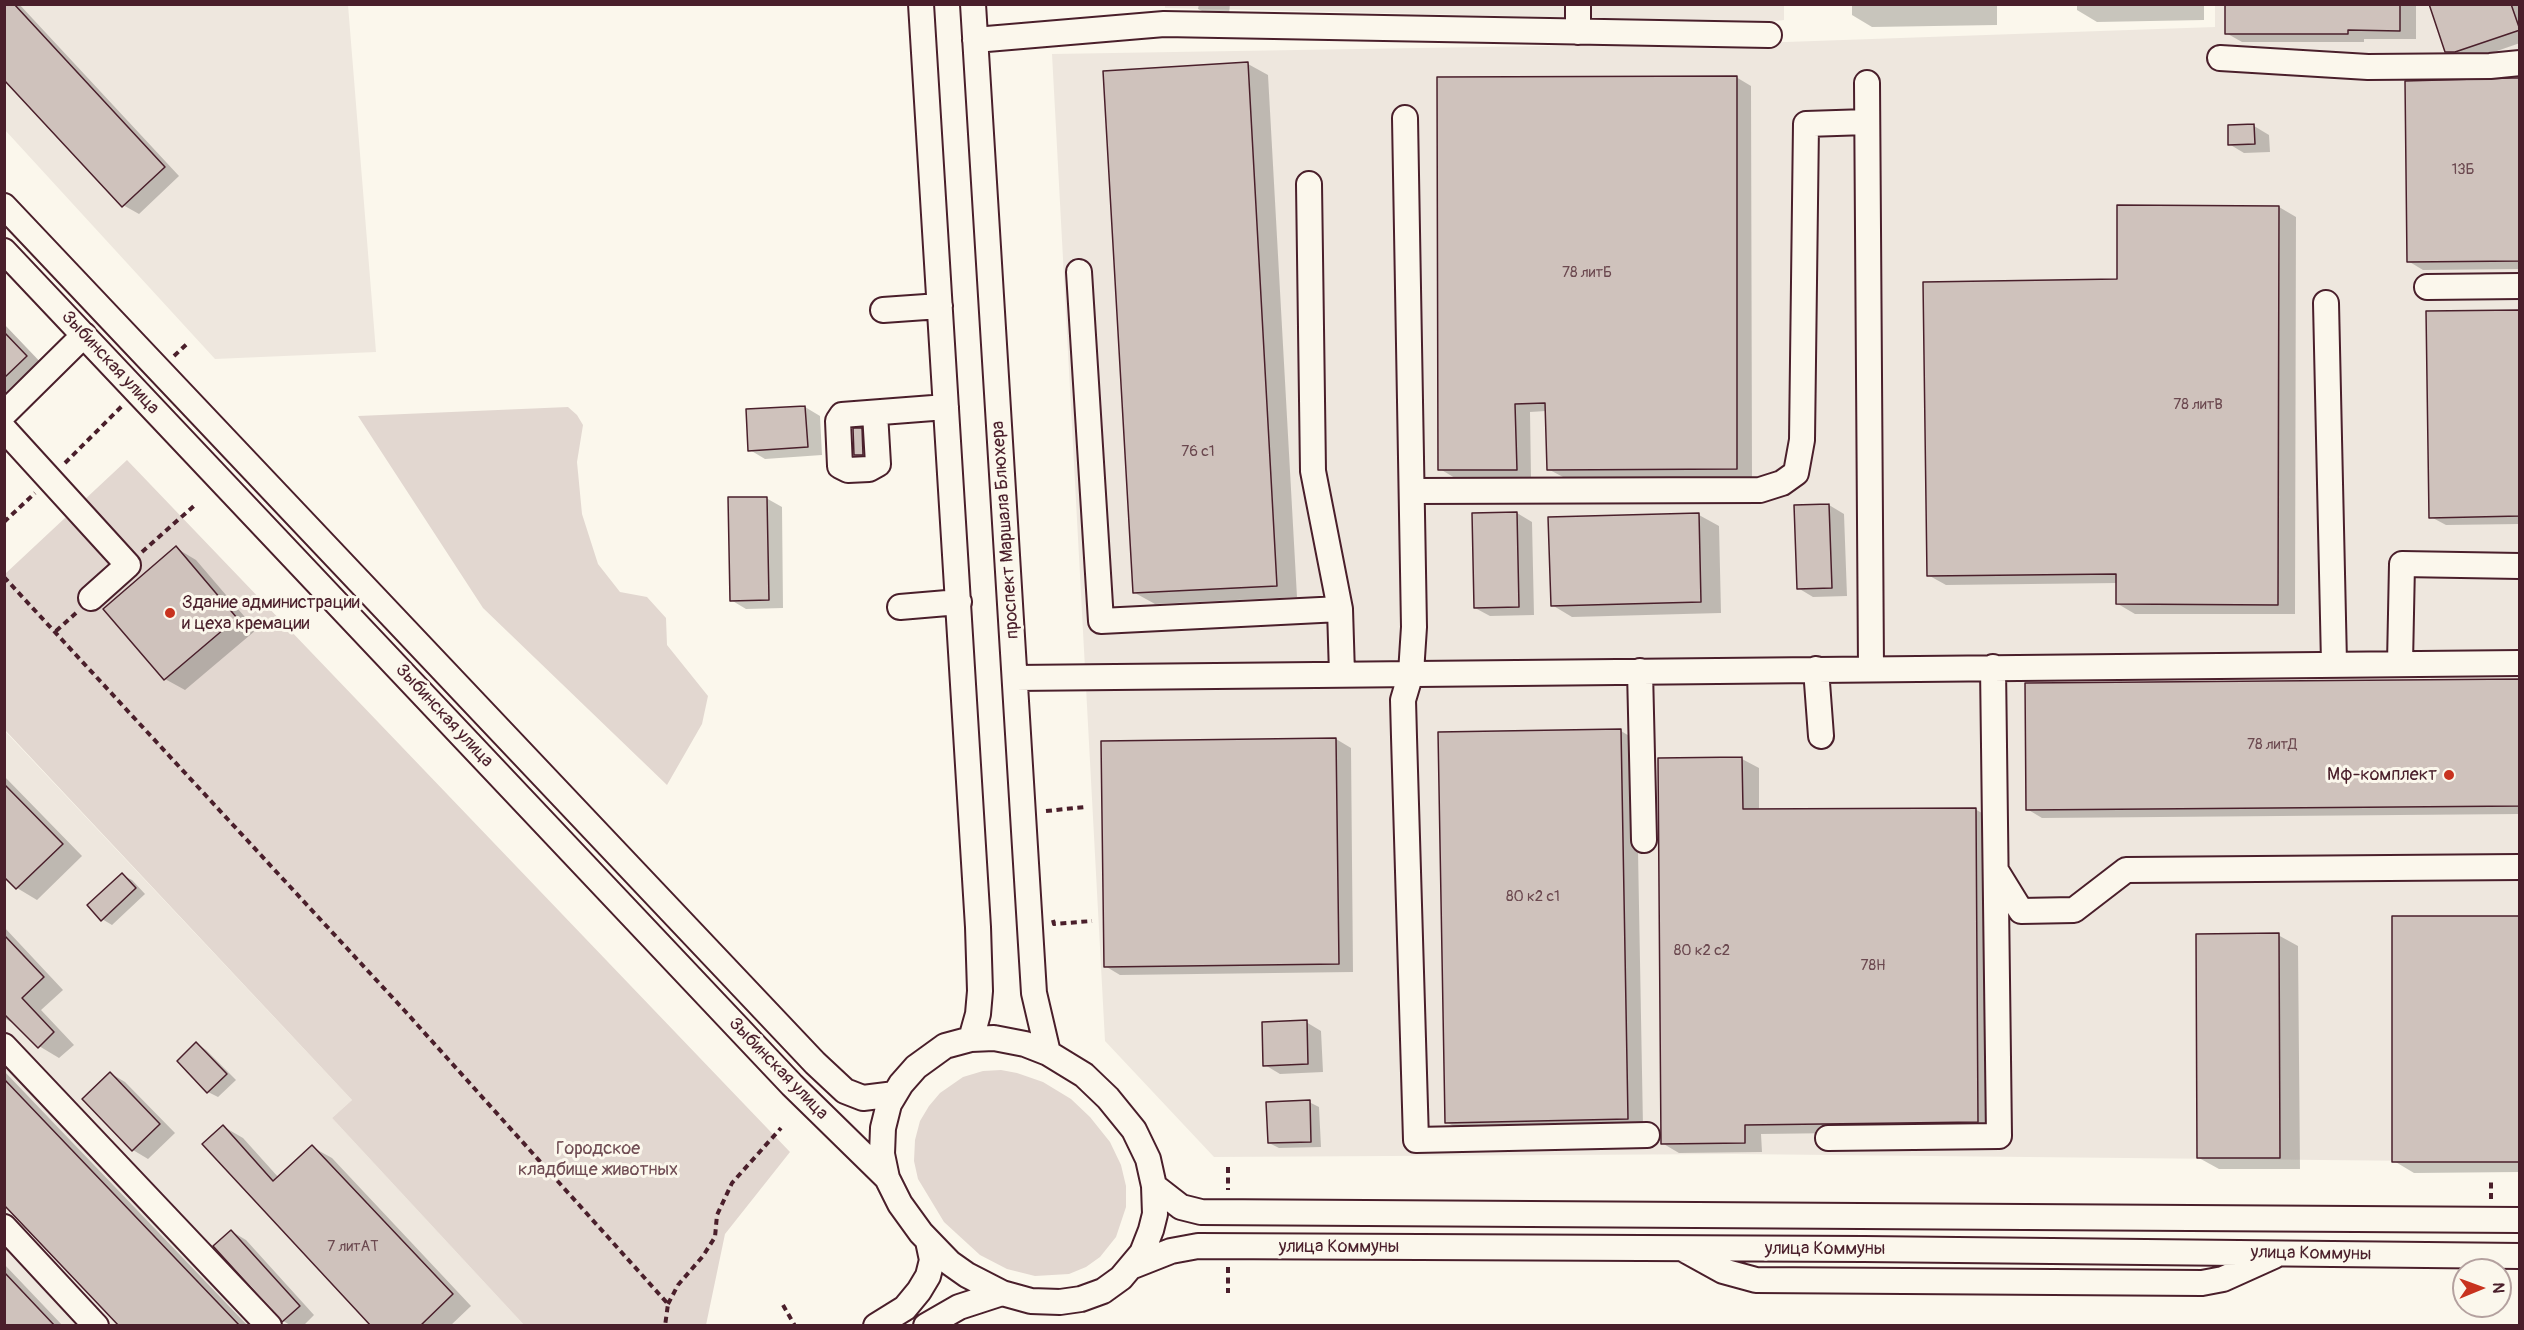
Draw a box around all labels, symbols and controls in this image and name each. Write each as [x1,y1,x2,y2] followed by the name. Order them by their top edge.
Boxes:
[2451,161,2475,179] house number: 13Б
[1562,264,1612,282] house number: 78 литБ
[57,307,163,419] street label: Зыбинская улица
[2173,396,2223,414] house number: 78 литВ
[988,420,1024,640] street label: проспект Маршала Блюхера
[1181,443,1215,461] house number: 76 с1
[182,592,360,634] place label: Здание администрации и цеха кремации
[163,606,177,620] marker: Здание администрации и цеха кремации
[391,660,497,772] street label: Зыбинская улица
[2247,736,2297,754] house number: 78 литД
[2327,764,2437,786] place label: Мф-комплект
[2442,768,2456,782] marker: Мф-комплект
[1506,888,1560,906] house number: 80 к2 с1
[1674,942,1730,960] house number: 80 к2 с2
[1861,957,1885,975] house number: 78Н
[724,1013,832,1125] street label: Зыбинская улица
[518,1138,678,1180] park label: Городское кладбище животных
[1279,1236,1399,1258] street label: улица Коммуны
[327,1238,379,1256] house number: 7 литАТ
[1765,1238,1885,1260] street label: улица Коммуны
[2250,1242,2372,1266] street label: улица Коммуны
[2452,1258,2512,1318] north arrow
[2488,1282,2508,1293] text: N

